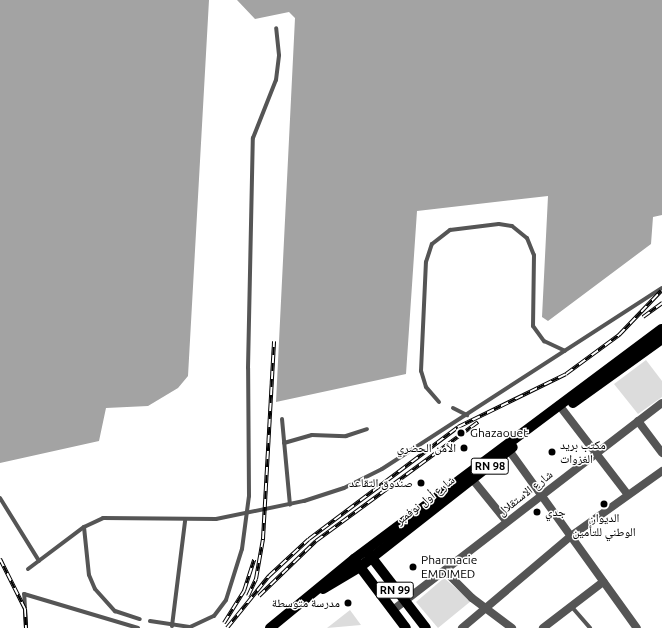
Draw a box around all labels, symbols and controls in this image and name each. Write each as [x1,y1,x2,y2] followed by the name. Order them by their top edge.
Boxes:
[470,426,528,440] place label: Ghazaouet
[455,427,467,439] marker: Ghazaouet
[560,438,606,466] place label: مكتب بريد الغزوات
[397,441,456,455] place label: الأمن الحضري
[459,443,469,453] marker: الأمن الحضري
[547,447,557,457] marker: مكتب بريد الغزوات
[470,457,510,475] road number: RN 98
[495,467,555,519] street label: شارع الاستقلال
[393,472,457,528] street label: شارع أول نوفمبر
[349,476,413,490] place label: صندوق التقاعد
[416,478,426,488] marker: صندوق التقاعد
[599,499,609,509] marker: الديوان الوطني للتأمين
[545,505,566,519] place label: جدي
[532,507,542,517] marker: جدي
[572,511,636,539] place label: الديوان الوطني للتأمين
[421,553,477,581] place label: Pharmacie EMDIMED
[408,562,418,572] marker: Pharmacie EMDIMED
[375,581,415,599] road number: RN 99
[272,596,340,610] place label: مدرسة متوسطة
[343,598,353,608] marker: مدرسة متوسطة

